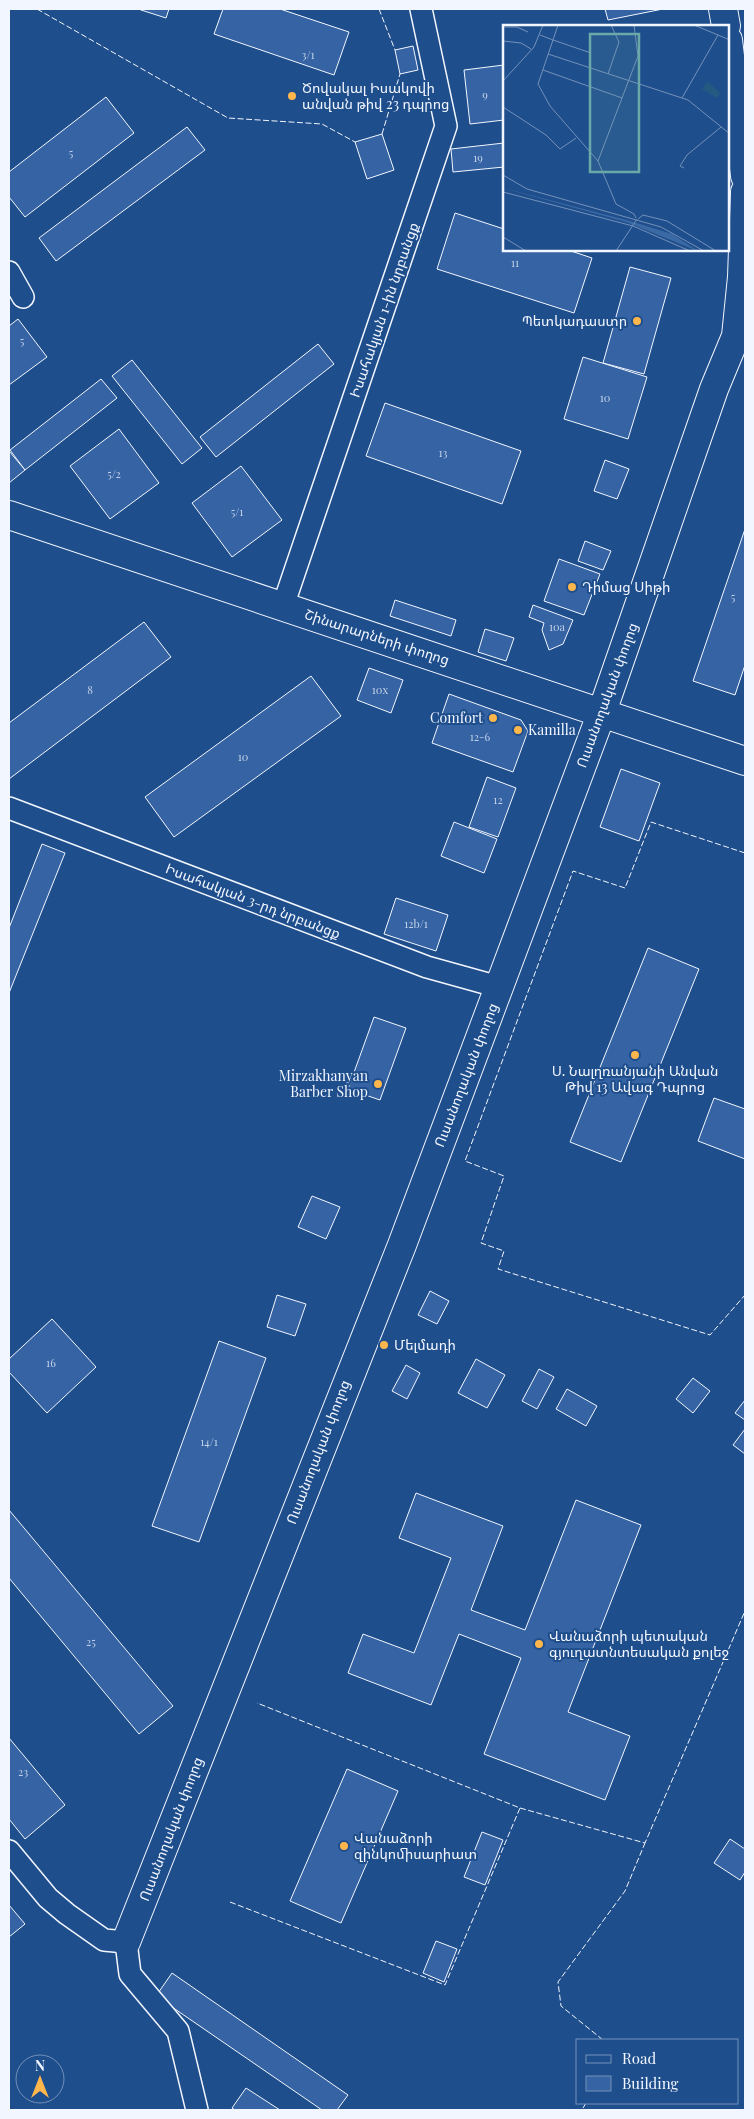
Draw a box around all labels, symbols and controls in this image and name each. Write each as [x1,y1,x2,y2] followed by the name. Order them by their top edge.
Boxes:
[503,25,729,251] inset map
[301,47,315,62] house number: 3/1
[302,78,449,113] place label: Ծովակալ Իսակովի անվան թիվ 23 դպրոց
[482,87,488,102] house number: 9
[286,90,298,102] marker: Ծովակալ Իսակովի անվան թիվ 23 դպրոց
[69,145,74,160] house number: 5
[473,150,483,165] house number: 19
[345,220,422,400] street label: Իսահակյան 1-ին նրբանցք
[511,255,519,270] house number: 11
[522,311,627,330] place label: Պետկադաստր
[631,315,643,327] marker: Պետկադաստր
[20,333,25,348] house number: 5
[600,390,611,405] house number: 10
[439,445,447,460] house number: 13
[107,466,121,481] house number: 5/2
[231,504,243,519] house number: 5/1
[582,577,670,596] place label: Դիմաց Սիթի
[566,581,578,593] marker: Դիմաց Սիթի
[731,589,736,604] house number: 5
[302,604,452,669] street label: Շինարարների փողոց
[549,619,566,634] house number: 10a
[571,620,642,770] street label: Ուսանողական փողոց
[87,682,93,697] house number: 8
[372,682,388,697] house number: 10x
[430,708,484,727] place label: Comfort
[487,712,499,724] marker: Comfort
[528,720,576,739] place label: Kamilla
[512,724,524,736] marker: Kamilla
[470,729,491,744] house number: 12-6
[238,749,249,764] house number: 10
[493,792,503,807] house number: 12
[163,858,343,943] street label: Իսահակյան 3-րդ նրբանցք
[404,916,428,931] house number: 12b/1
[429,1000,502,1150] street label: Ուսանողական փողոց
[629,1049,641,1061] marker: Ս. Նալղռանյանի Անվան Թիվ 13 Ավագ Դպրոց
[552,1061,718,1096] place label: Ս. Նալղռանյանի Անվան Թիվ 13 Ավագ Դպրոց
[279,1066,369,1101] place label: Mirzakhanyan Barber Shop
[372,1078,384,1090] marker: Mirzakhanyan Barber Shop
[394,1335,456,1354] place label: Մելմադի
[378,1339,390,1351] marker: Մելմադի
[46,1355,56,1370] house number: 16
[281,1377,354,1527] street label: Ուսանողական փողոց
[200,1434,218,1449] house number: 14/1
[549,1626,729,1661] place label: Վանաձորի պետական գյուղատնտեսական քոլեջ
[86,1634,96,1649] house number: 25
[533,1638,545,1650] marker: Վանաձորի պետական գյուղատնտեսական քոլեջ
[134,1754,207,1904] street label: Ուսանողական փողոց
[18,1764,28,1779] house number: 23
[354,1828,477,1863] place label: Վանաձորի զինկոմիսարիատ
[338,1840,350,1852] marker: Վանաձորի զինկոմիսարիատ
[576,2039,739,2104] legend
[622,2048,656,2068] text: Road
[15,2054,65,2104] north arrow
[35,2056,45,2075] text: N
[622,2073,679,2093] text: Building

